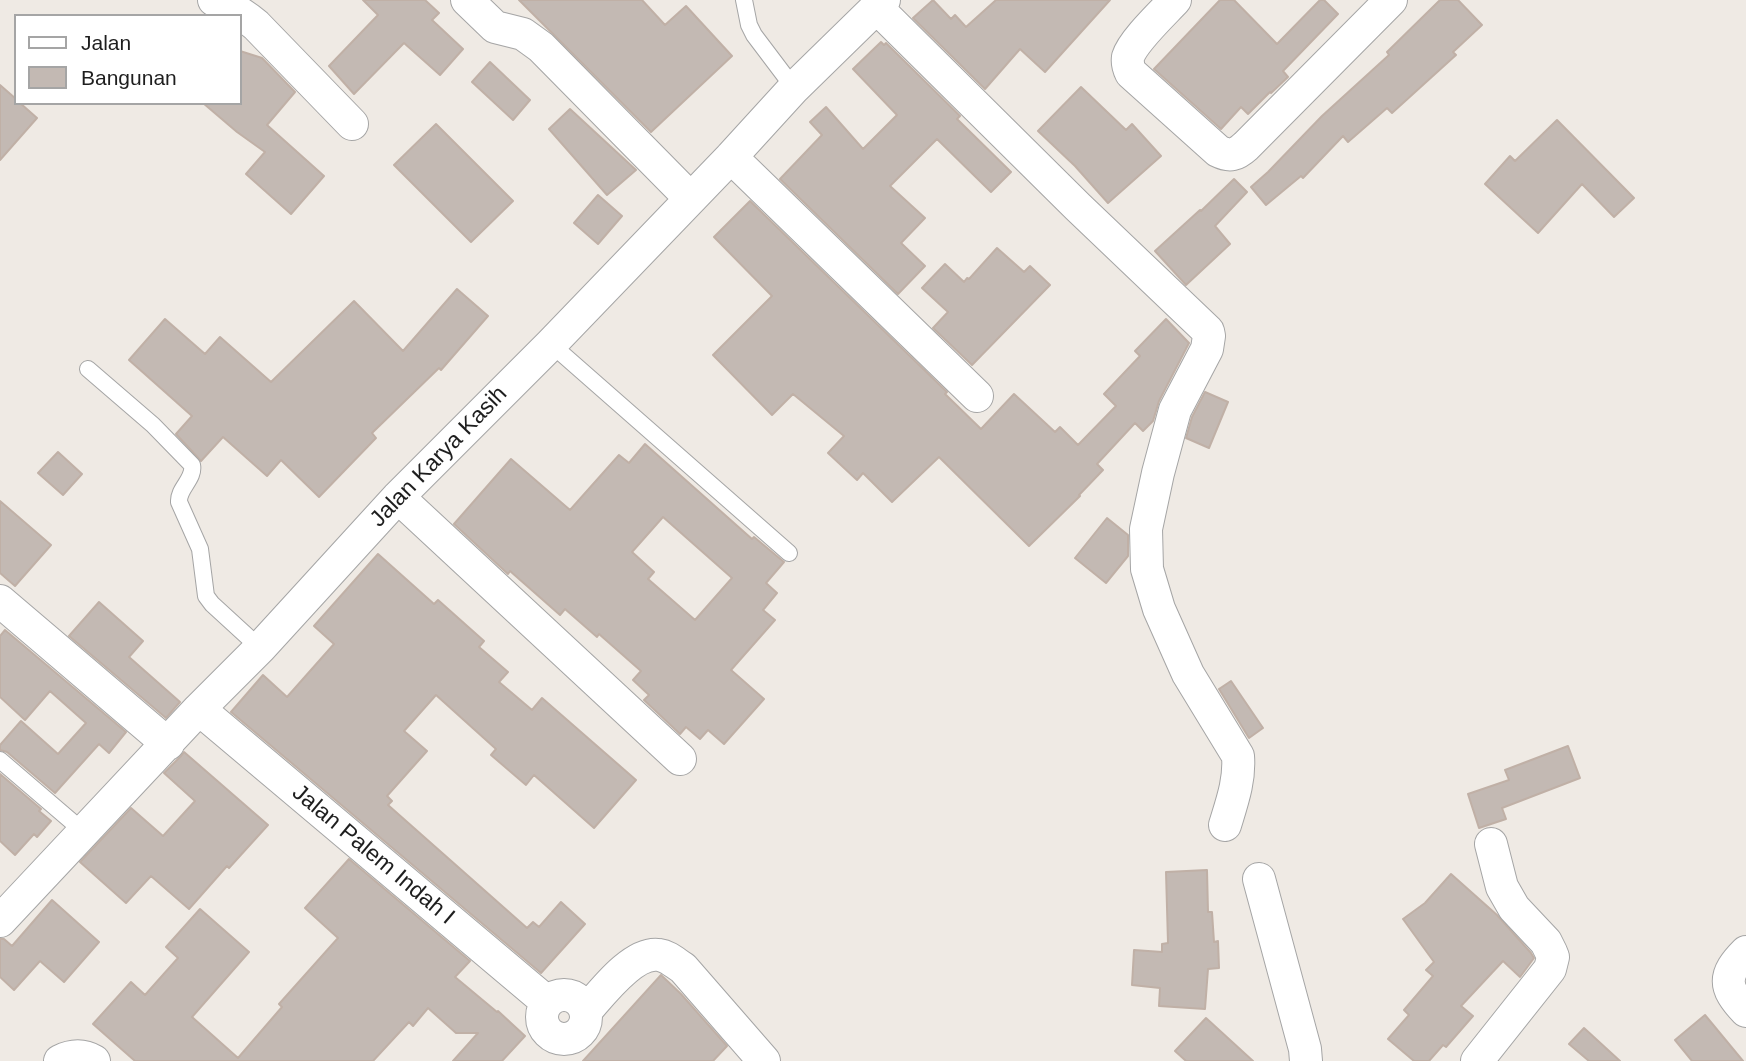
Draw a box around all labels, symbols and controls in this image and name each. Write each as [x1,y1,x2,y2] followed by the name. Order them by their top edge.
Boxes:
[14,14,242,105] legend
[81,31,131,54] text: Jalan
[81,66,177,89] text: Bangunan
[365,381,513,533] street label: Jalan Karya Kasih
[286,779,460,931] street label: Jalan Palem Indah I

